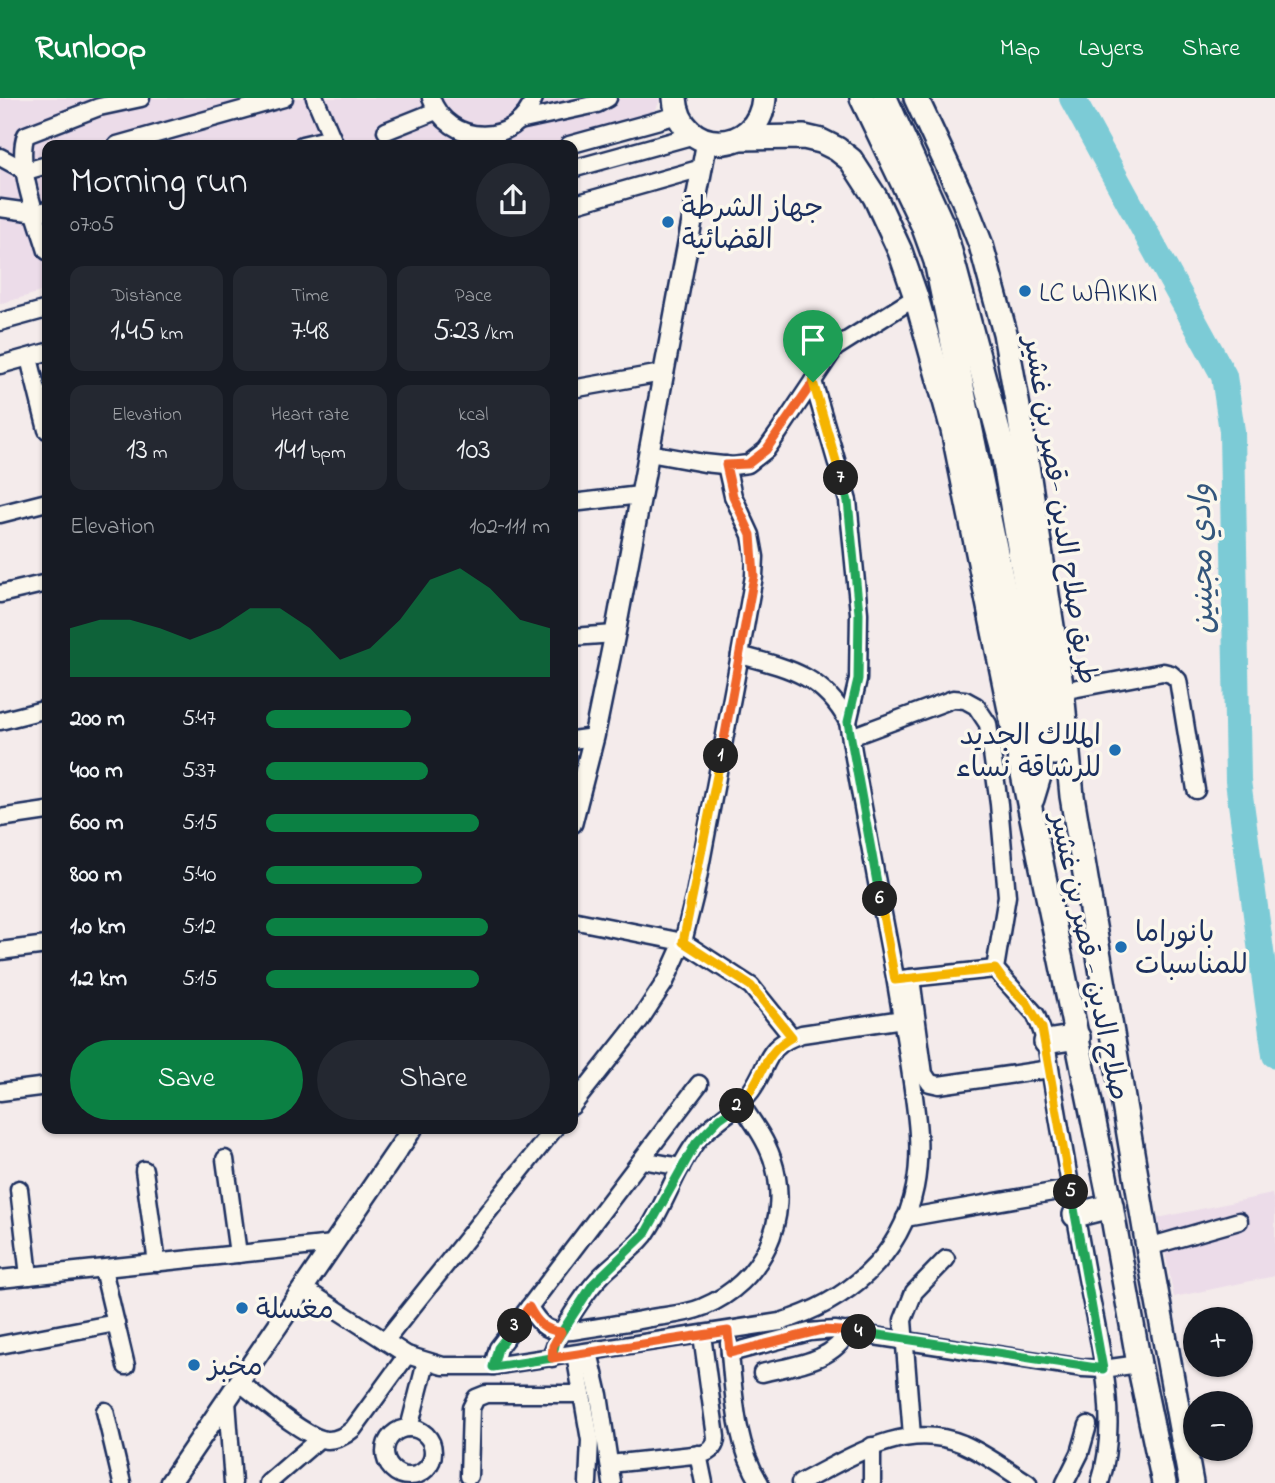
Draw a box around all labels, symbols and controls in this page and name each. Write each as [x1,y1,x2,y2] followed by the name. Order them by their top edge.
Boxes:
[35,25,146,73] text: Runloop
[1000,32,1040,67] text: Map
[1078,32,1144,67] text: Layers
[1182,32,1240,67] text: Share
[70,155,248,211] text: Morning run
[476,163,550,237] button: share
[682,189,823,262] place label: جهاز الشرطة القضائية
[70,209,114,242] text: 07:05
[660,214,676,230] marker: جهاز الشرطة القضائية
[1039,274,1158,315] place label: LC WAIKIKI
[112,283,182,310] text: Distance
[291,283,329,310] text: Time
[455,283,492,310] text: Pace
[1017,283,1033,299] marker: LC WAIKIKI
[110,310,155,354] text: 1.45
[291,310,329,354] text: 7:48
[433,310,480,354] text: 5:23
[783,310,843,382] pin
[155,321,183,348] text: km
[480,321,514,348] text: /km
[794,321,832,359] icon: arrive
[1010,331,1106,688] street label: طريق صلاح الدين -قصر بن غشير
[112,402,182,429] text: Elevation
[271,402,349,429] text: Heart rate
[458,402,488,429] text: kcal
[126,429,148,473] text: 13
[274,429,306,473] text: 141
[456,429,491,473] text: 103
[148,440,167,467] text: m
[306,440,346,467] text: bpm
[824,460,858,496] pin: 7
[837,464,844,491] text: 7
[1181,483,1227,634] water label: وادي مجينين
[70,511,155,544] text: Elevation
[469,511,550,544] text: 102–111 m
[70,703,125,736] text: 200 m
[182,703,216,736] text: 5:47
[956,717,1101,790] place label: الملاك الجديد للرشاقة نساء
[704,738,738,774] pin: 1
[717,742,724,769] text: 1
[1107,742,1123,758] marker: الملاك الجديد للرشاقة نساء
[70,755,123,788] text: 400 m
[182,755,216,788] text: 5:37
[70,807,124,840] text: 600 m
[182,807,218,840] text: 5:15
[1037,807,1138,1105] street label: صلاح الدين - قصر بن غشير
[70,859,122,892] text: 800 m
[182,859,217,892] text: 5:40
[862,882,898,916] pin: 6
[875,885,884,912] text: 6
[70,911,126,944] text: 1.0 km
[182,911,216,944] text: 5:12
[1135,914,1248,987] place label: بانوراما للمناسبات
[1113,939,1129,955] marker: بانوراما للمناسبات
[70,963,127,996] text: 1.2 km
[182,963,218,996] text: 5:15
[70,1040,303,1120] button: Save
[317,1040,550,1120] button: Share
[720,1088,754,1124] pin: 2
[732,1092,741,1119] text: 2
[1054,1174,1088,1210] pin: 5
[1065,1178,1076,1205] text: 5
[256,1291,334,1332] place label: مغسلة
[234,1300,250,1316] marker: مغسلة
[1183,1307,1253,1461] map controls
[1183,1307,1253,1377] button: +
[498,1308,532,1344] pin: 3
[511,1312,518,1339] text: 3
[842,1314,876,1350] pin: 4
[855,1318,862,1345] text: 4
[206,1348,263,1389] place label: مخبز
[186,1357,202,1373] marker: مخبز
[1183,1391,1253,1461] button: −

